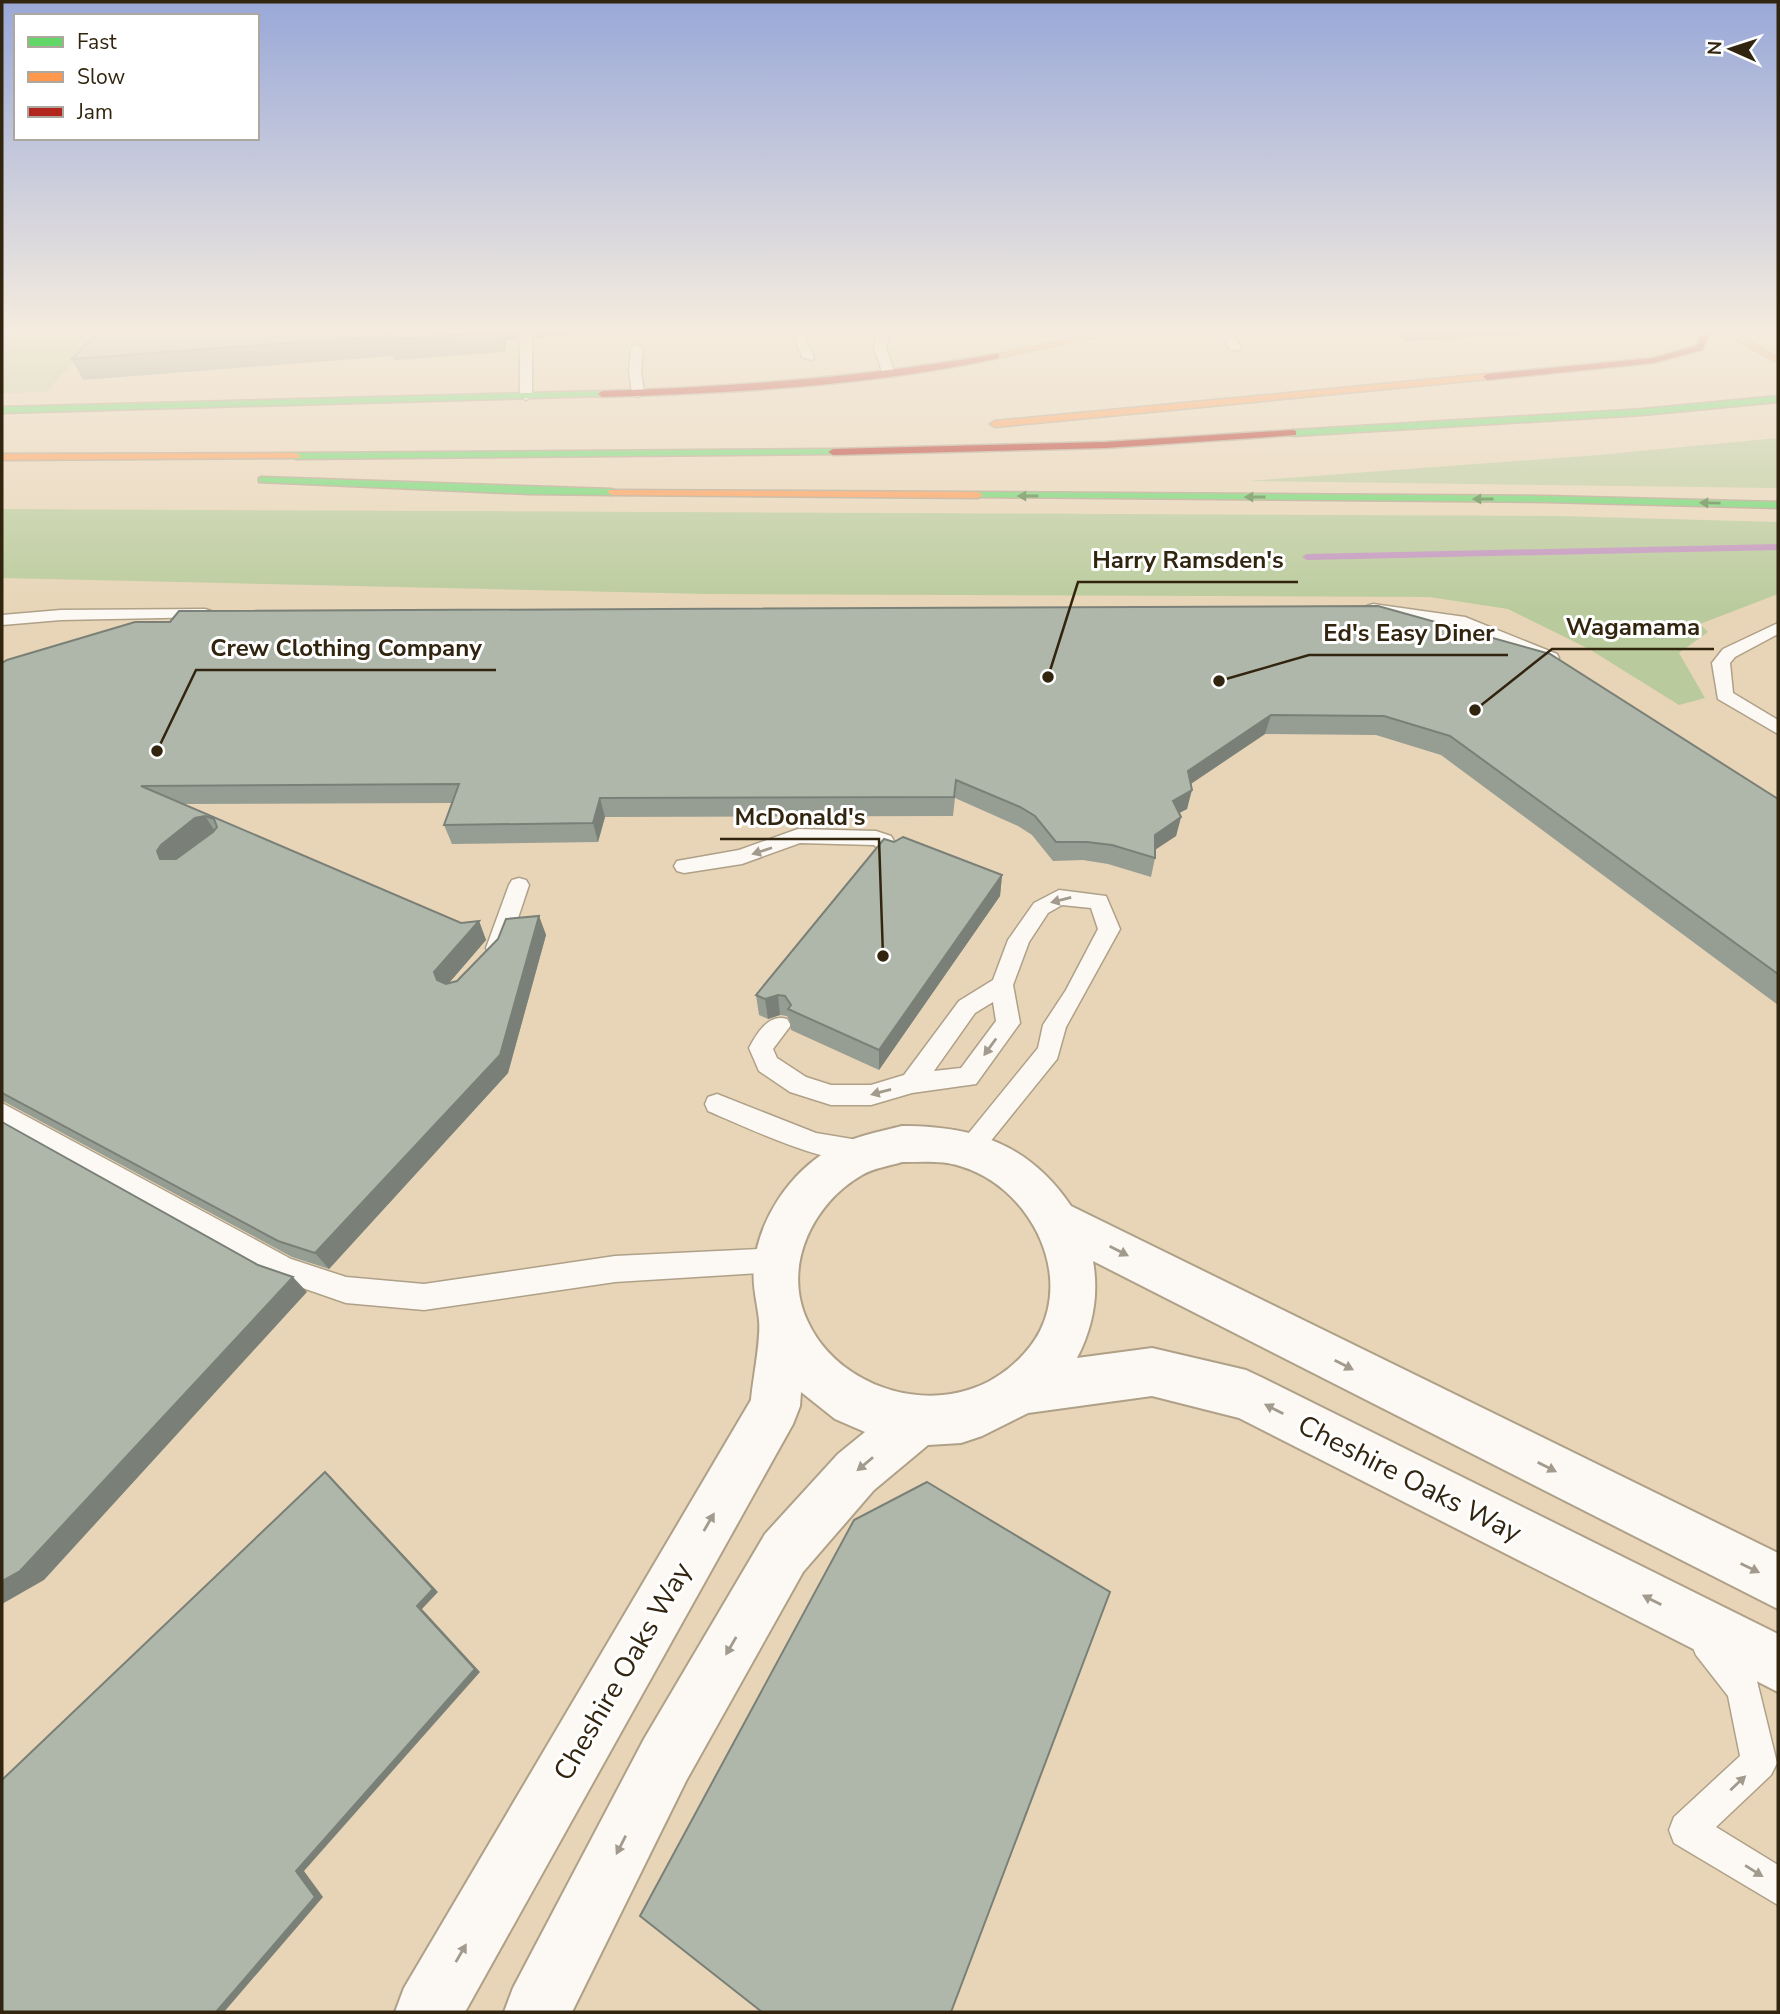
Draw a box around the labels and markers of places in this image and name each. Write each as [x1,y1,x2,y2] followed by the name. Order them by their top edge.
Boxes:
[1078,537,1298,582] callout: Harry Ramsden's
[1552,604,1714,649] callout: Wagamama
[1309,610,1508,655] callout: Ed's Easy Diner
[196,625,496,670] callout: Crew Clothing Company
[720,794,879,839] callout: McDonald's

